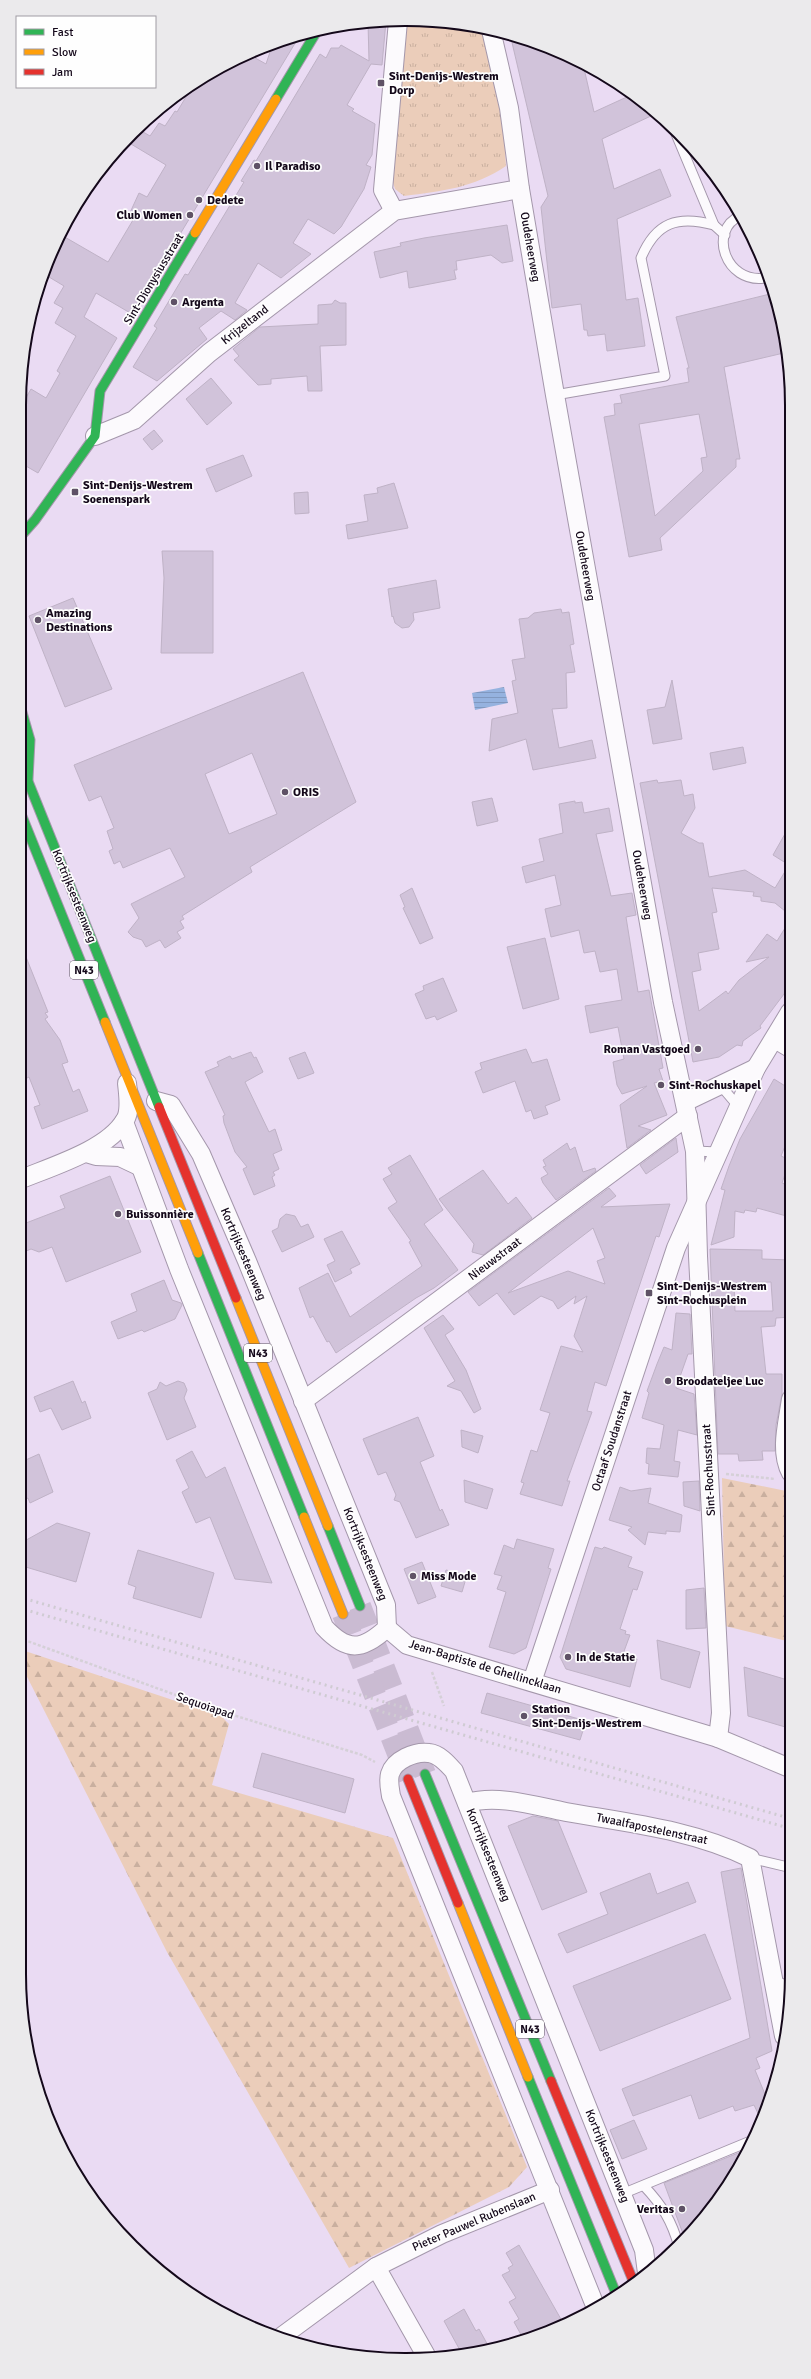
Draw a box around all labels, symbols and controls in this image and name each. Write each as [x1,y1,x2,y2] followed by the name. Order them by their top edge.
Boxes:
[16,16,156,88] legend
[52,25,73,40] text: Fast
[52,45,77,60] text: Slow
[52,65,73,80] text: Jam
[389,69,499,98] place label: Sint-Denijs-Westrem Dorp
[376,78,386,88] marker: Sint-Denijs-Westrem Dorp
[265,159,321,174] place label: Il Paradiso
[252,161,262,171] marker: Il Paradiso
[207,193,244,208] place label: Dedete
[194,195,204,205] marker: Dedete
[117,208,182,223] place label: Club Women
[185,210,195,220] marker: Club Women
[516,211,544,283] street label: Oudeheerweg
[121,230,187,328] street label: Sint-Dionysiusstraat
[182,295,224,310] place label: Argenta
[169,297,179,307] marker: Argenta
[218,302,272,348] street label: Krijzeltand
[83,478,193,507] place label: Sint-Denijs-Westrem Soenenspark
[70,487,80,497] marker: Sint-Denijs-Westrem Soenenspark
[571,530,599,602] street label: Oudeheerweg
[46,606,113,635] place label: Amazing Destinations
[33,615,43,625] marker: Amazing Destinations
[293,785,319,800] place label: ORIS
[280,787,290,797] marker: ORIS
[48,847,100,945] street label: Kortrijksesteenweg
[628,849,656,921] street label: Oudeheerweg
[70,961,98,979] road number: N43
[604,1042,691,1057] place label: Roman Vastgoed
[693,1044,703,1054] marker: Roman Vastgoed
[669,1078,761,1093] place label: Sint-Rochuskapel
[656,1080,666,1090] marker: Sint-Rochuskapel
[217,1205,269,1303] street label: Kortrijksesteenweg
[126,1207,194,1222] place label: Buissonnière
[113,1209,123,1219] marker: Buissonnière
[465,1234,525,1284] street label: Nieuwstraat
[657,1279,767,1308] place label: Sint-Denijs-Westrem Sint-Rochusplein
[644,1288,654,1298] marker: Sint-Denijs-Westrem Sint-Rochusplein
[244,1344,272,1362] road number: N43
[676,1374,764,1389] place label: Broodateljee Luc
[663,1376,673,1386] marker: Broodateljee Luc
[589,1389,635,1493] street label: Octaaf Soudanstraat
[699,1424,719,1516] street label: Sint-Rochusstraat
[339,1505,391,1603] street label: Kortrijksesteenweg
[421,1569,477,1584] place label: Miss Mode
[408,1571,418,1581] marker: Miss Mode
[407,1637,563,1697] street label: Jean-Baptiste de Ghellincklaan
[576,1650,635,1665] place label: In de Statie
[563,1652,573,1662] marker: In de Statie
[174,1689,236,1723] street label: Sequoiapad
[532,1702,642,1731] place label: Station Sint-Denijs-Westrem
[519,1711,529,1721] marker: Station Sint-Denijs-Westrem
[462,1806,514,1904] street label: Kortrijksesteenweg
[595,1810,709,1848] street label: Twaalfapostelenstraat
[516,2020,544,2038] road number: N43
[581,2107,633,2205] street label: Kortrijksesteenweg
[410,2189,538,2255] street label: Pieter Pauwel Rubenslaan
[637,2202,675,2217] place label: Veritas
[677,2204,687,2214] marker: Veritas

